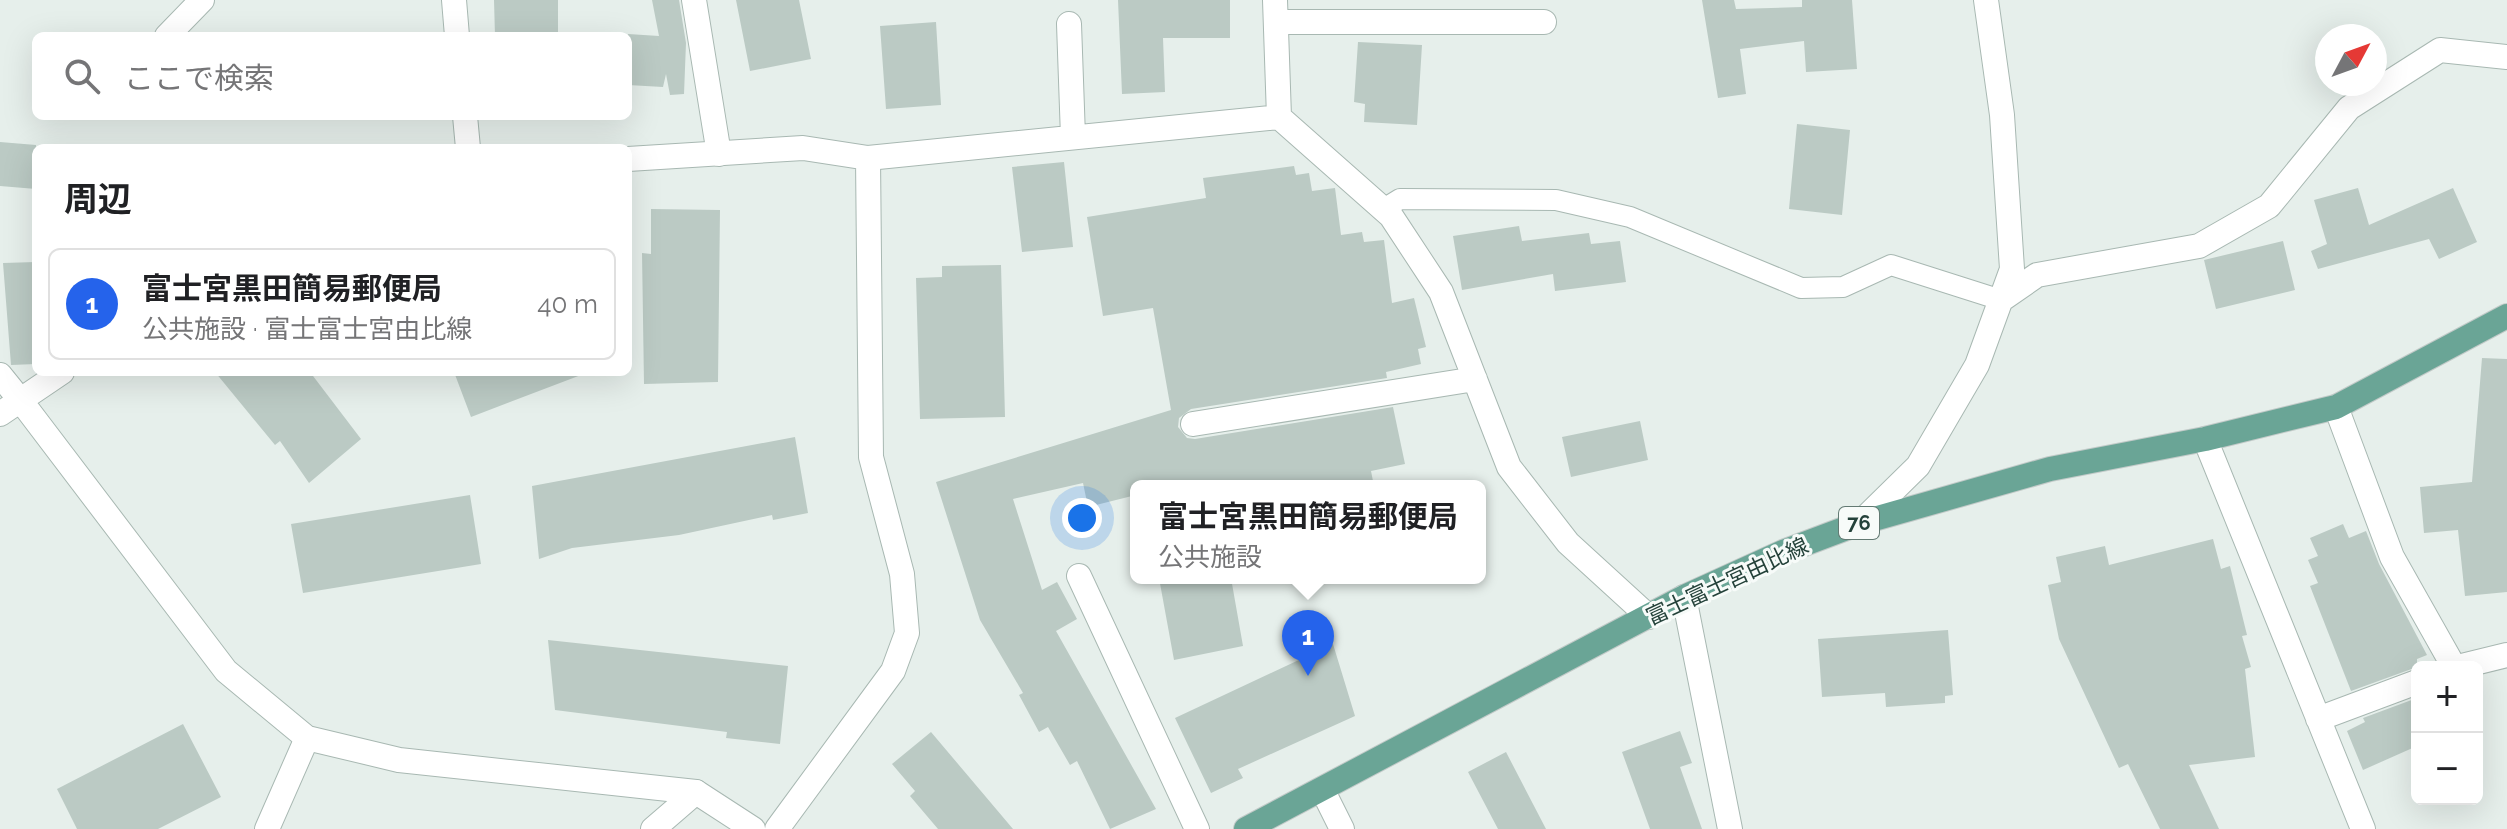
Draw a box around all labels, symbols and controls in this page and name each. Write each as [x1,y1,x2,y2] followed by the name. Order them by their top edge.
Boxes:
[2315,24,2387,96] north arrow
[32,32,632,120] search box
[60,54,104,98] icon: search
[124,61,274,96] text: ここで検索
[64,179,132,219] text: 周辺
[142,271,442,306] text: 富士宮黒田簡易郵便局
[86,289,98,319] text: 1
[537,289,598,319] text: 40 m
[142,314,472,344] text: 公共施設 · 富士富士宮由比線
[1130,480,1486,584] popup
[1062,498,1102,538] your location
[1158,499,1458,534] text: 富士宮黒田簡易郵便局
[1839,507,1879,539] road number: 76
[1642,532,1812,630] street label: 富士富士宮由比線
[1158,542,1262,572] text: 公共施設
[1282,610,1334,676] pin: 1
[2411,661,2483,805] map controls
[2411,661,2483,733] button: +
[2411,733,2483,805] button: −

